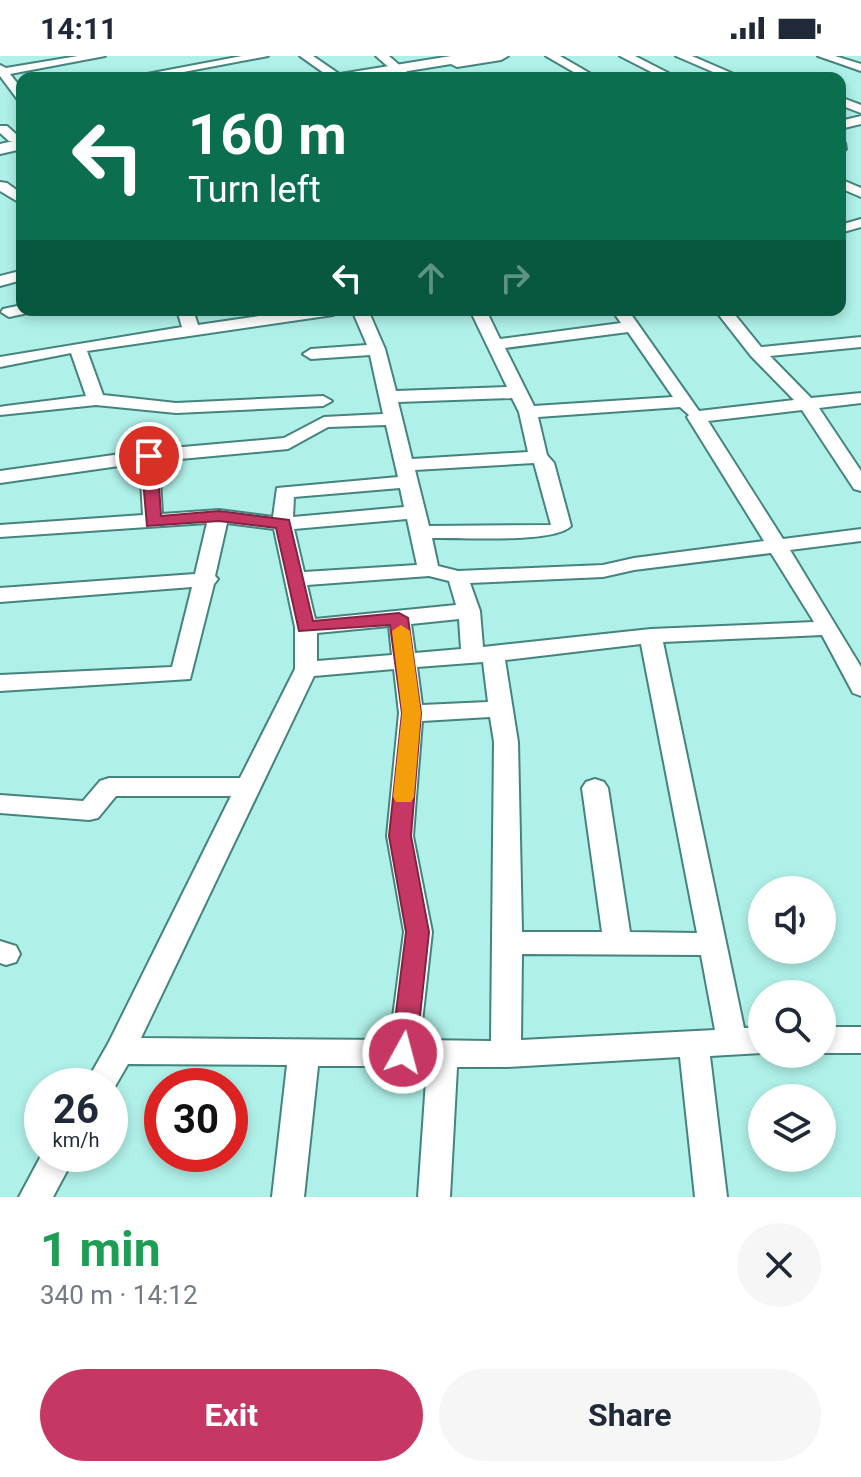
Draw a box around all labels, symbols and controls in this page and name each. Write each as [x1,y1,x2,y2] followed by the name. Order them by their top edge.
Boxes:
[40,11,117,46] text: 14:11
[188,102,347,168] text: 160 m
[56,104,160,208] icon: left
[188,169,321,211] text: Turn left
[325,256,369,300] icon: left
[409,256,453,300] icon: ahead
[493,256,537,300] icon: right
[115,422,183,490] pin
[127,434,171,478] icon: arrive
[748,876,836,1172] map controls
[748,876,836,964] button: sound
[748,980,836,1068] button: search
[361,1011,445,1095] position arrow
[144,1068,248,1172] speed limit sign: 30
[748,1084,836,1172] button: layers
[53,1086,99,1133] text: 26
[53,1128,99,1152] text: km/h
[40,1221,161,1278] text: 1 min
[737,1223,821,1307] button: close
[40,1280,198,1310] text: 340 m · 14:12
[40,1369,423,1461] button: Exit
[439,1369,821,1461] button: Share

